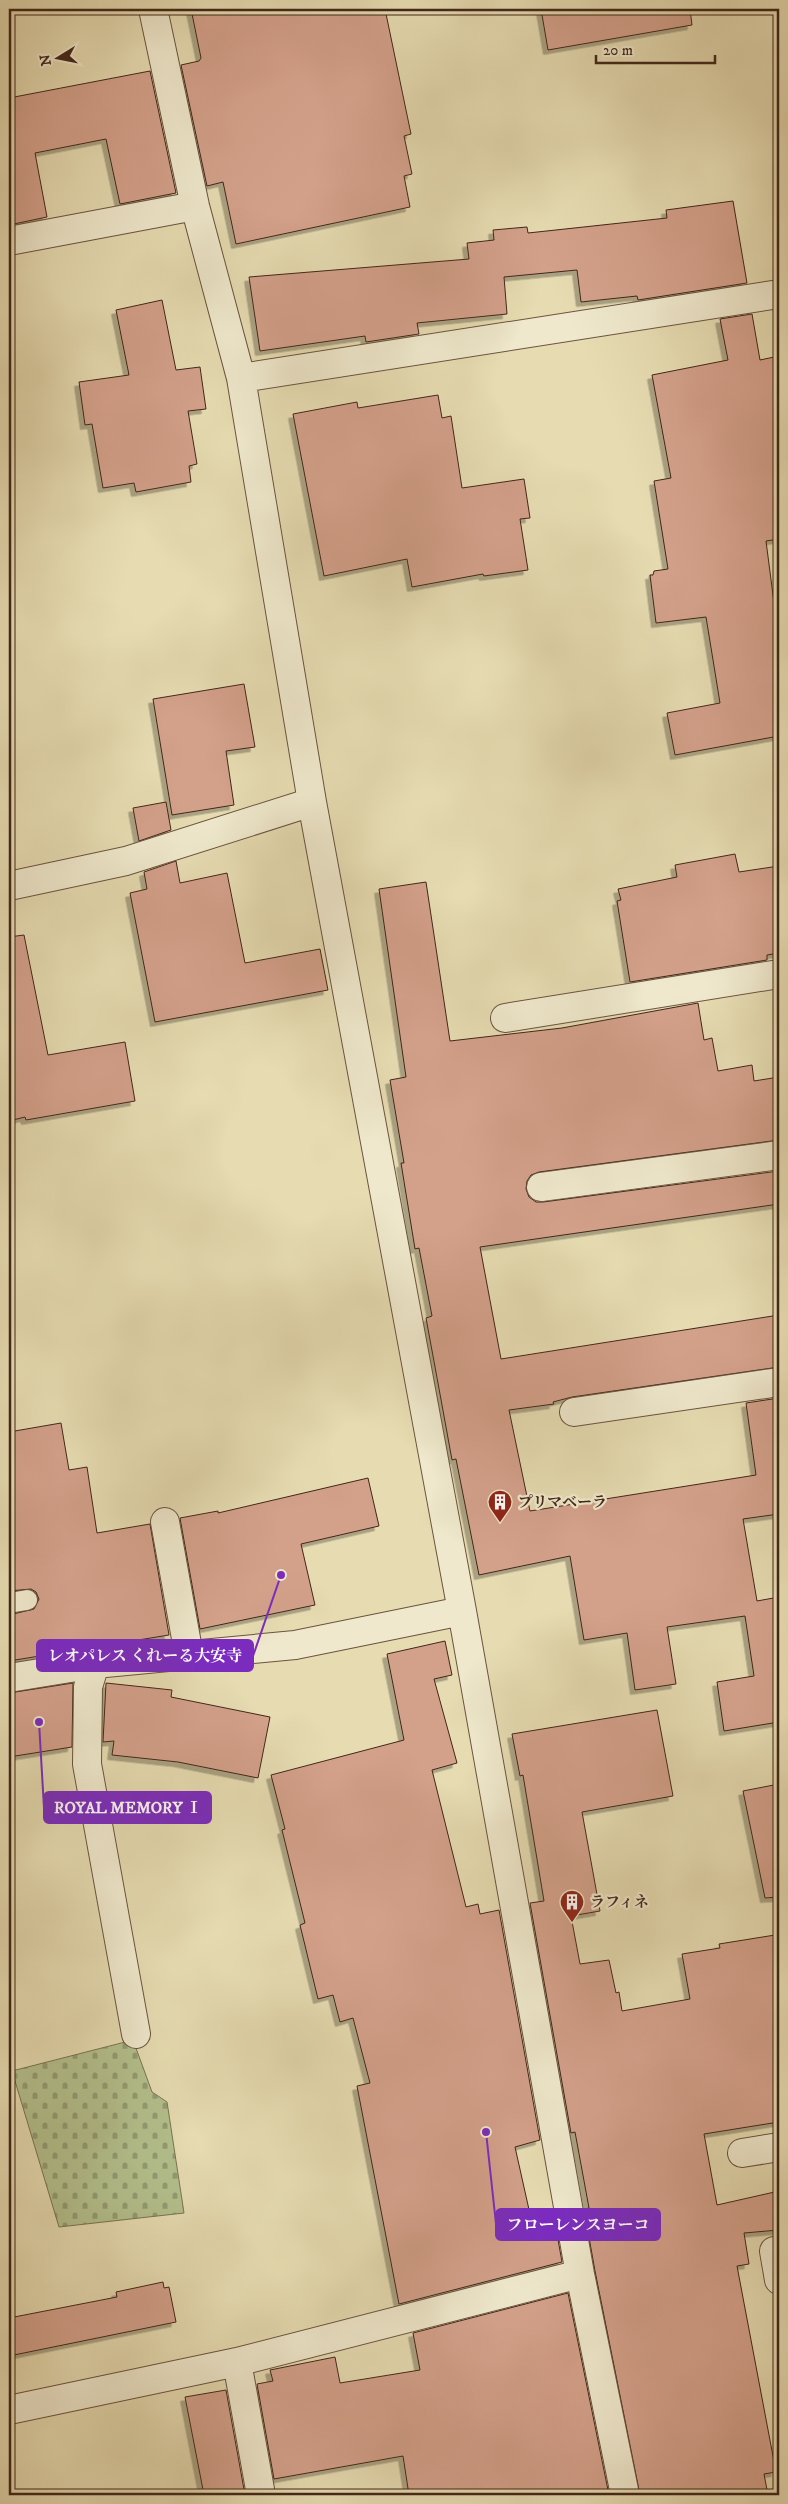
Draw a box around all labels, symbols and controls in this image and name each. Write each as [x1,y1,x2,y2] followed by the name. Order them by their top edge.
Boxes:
[32,32,82,82] north arrow
[596,32,714,64] scale bar
[603,41,633,60] text: 20 m
[36,52,56,67] text: N
[487,1489,513,1523] building icon: プリマベーラ
[518,1493,607,1512] place label: プリマベーラ
[37,1640,253,1671] callout: レオパレス くれーる大安寺
[48,1646,242,1666] text: レオパレス くれーる大安寺
[44,1792,211,1823] callout: ROYAL MEMORY Ⅰ
[54,1798,202,1818] text: ROYAL MEMORY Ⅰ
[559,1889,585,1923] building icon: ラフィネ
[590,1893,649,1912] place label: ラフィネ
[496,2209,660,2240] callout: フローレンスヨーコ
[507,2215,649,2235] text: フローレンスヨーコ

